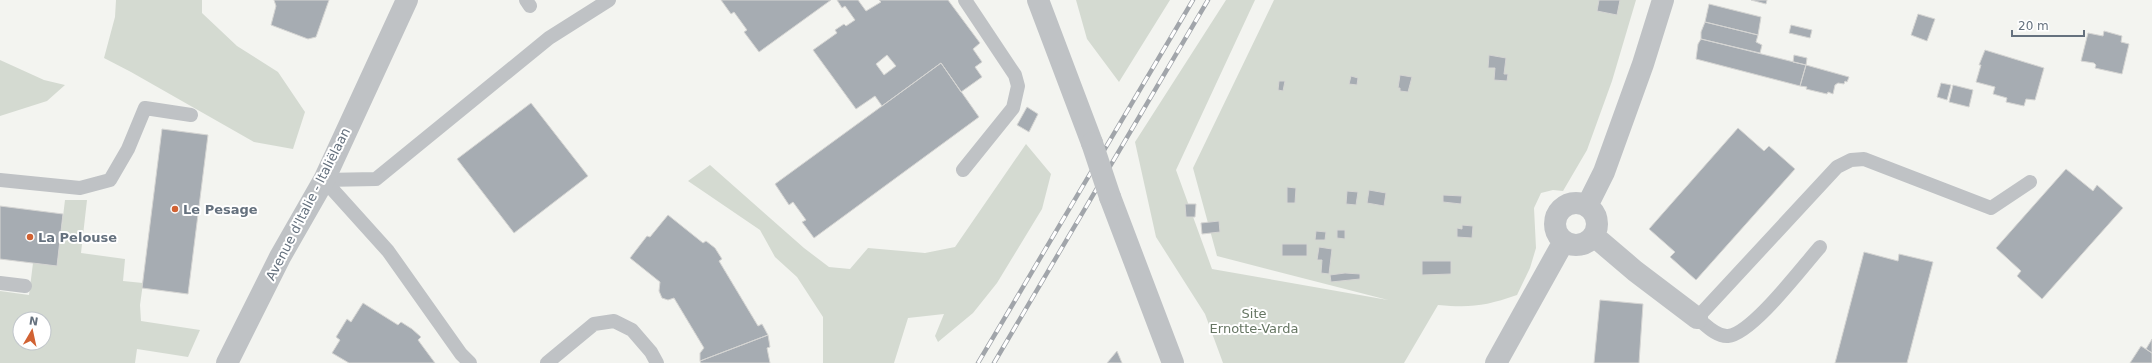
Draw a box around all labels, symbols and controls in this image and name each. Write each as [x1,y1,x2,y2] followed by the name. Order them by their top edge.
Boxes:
[2012,12,2084,38] scale bar
[2018,19,2049,33] text: 20 m
[263,125,353,283] street label: Avenue d'Italie - Italiëlaan
[183,202,258,217] place label: Le Pesage
[170,204,180,214] marker: Le Pesage
[38,230,117,245] place label: La Pelouse
[25,232,35,242] marker: La Pelouse
[1210,306,1298,336] park label: Site Ernotte-Varda
[12,311,52,351] north arrow
[28,314,39,329] text: N

